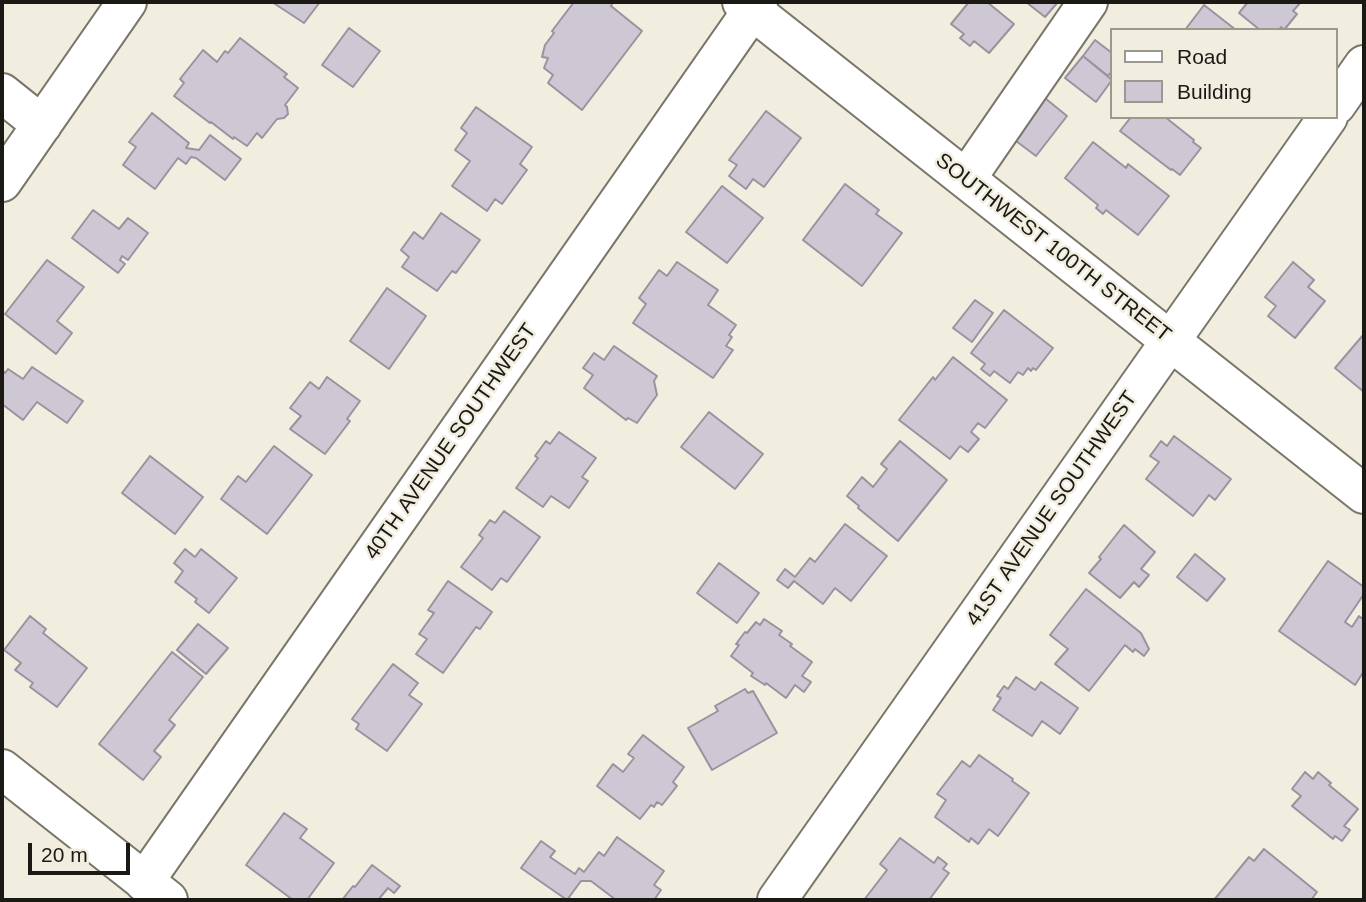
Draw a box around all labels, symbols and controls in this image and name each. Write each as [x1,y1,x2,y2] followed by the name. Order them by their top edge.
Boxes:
[1110,28,1338,119] legend
[1177,45,1227,68] text: Road
[1177,80,1252,103] text: Building
[930,148,1176,348] street label: SOUTHWEST 100TH STREET
[360,319,542,565] street label: 40TH AVENUE SOUTHWEST
[961,387,1143,631] street label: 41ST AVENUE SOUTHWEST
[32,828,133,872] scale bar
[41,843,88,866] text: 20 m

